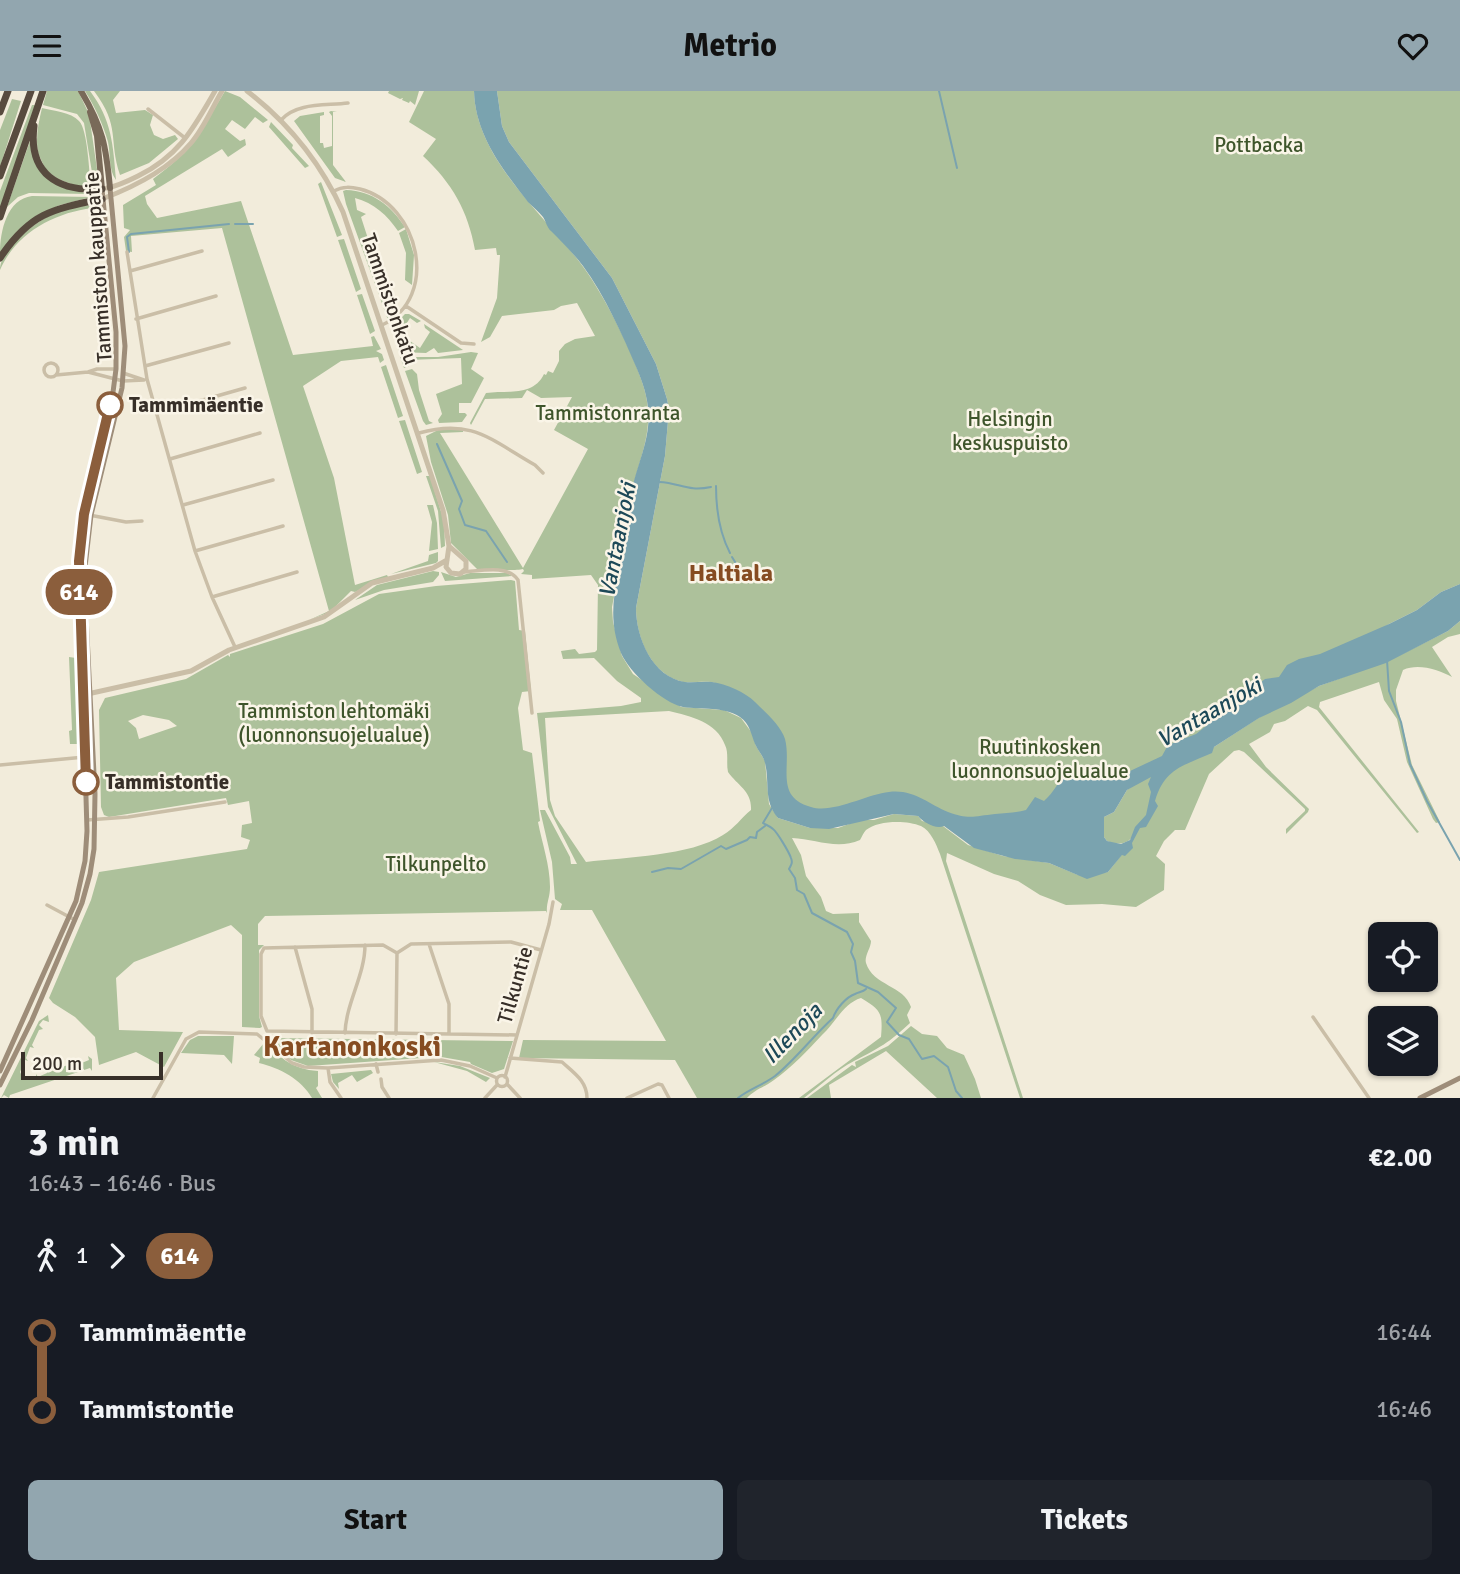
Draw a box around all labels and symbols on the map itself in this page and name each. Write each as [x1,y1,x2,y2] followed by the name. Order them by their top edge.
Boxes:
[1214,132,1304,158] park label: Pottbacka
[78,171,118,363] street label: Tammiston kauppatie
[355,230,425,368] street label: Tammistonkatu
[97,392,123,418] marker: Tammimäentie
[129,392,263,418] place label: Tammimäentie
[536,400,681,426] park label: Tammistonranta
[952,406,1068,456] park label: Helsingin keskuspuisto
[592,477,643,600] water label: Vantaanjoki
[689,558,773,588] district label: Haltiala
[39,569,119,615] line badge: 614
[1152,669,1269,754] water label: Vantaanjoki
[238,698,430,748] park label: Tammiston lehtomäki (luonnonsuojelualue)
[951,734,1129,784] park label: Ruutinkosken luonnonsuojelualue
[73,769,99,795] marker: Tammistontie
[105,769,229,795] place label: Tammistontie
[386,851,486,877] park label: Tilkunpelto
[492,943,538,1027] street label: Tilkuntie
[756,996,829,1070] water label: Illenoja
[263,1030,441,1064] district label: Kartanonkoski
[21,1049,163,1081] scale bar

